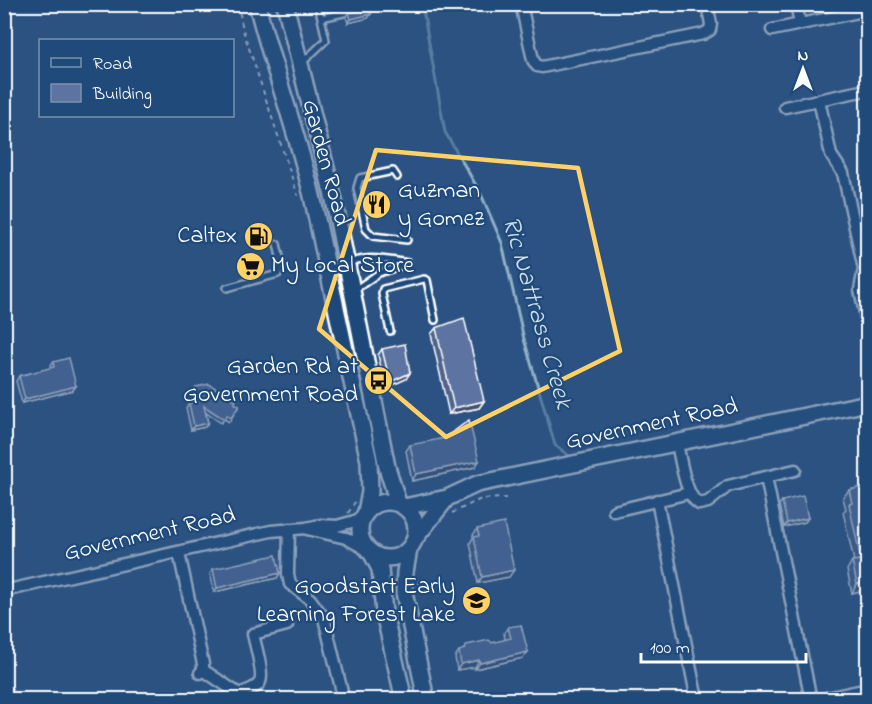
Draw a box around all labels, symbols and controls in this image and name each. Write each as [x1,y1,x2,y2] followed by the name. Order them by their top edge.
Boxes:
[39,39,234,117] legend
[773,39,833,99] north arrow
[798,44,809,68] text: N
[93,52,132,78] text: Road
[92,82,152,109] text: Building
[291,96,359,231] street label: Garden Road
[398,174,485,238] place label: Guzman y Gomez
[361,189,393,221] restaurant icon: Guzman y Gomez
[490,212,582,415] water label: Ric Nattrass Creek
[177,219,237,254] place label: Caltex
[242,220,274,252] fuel station icon: Caltex
[271,249,414,285] place label: My Local Store
[234,250,266,282] supermarket icon: My Local Store
[183,350,359,413] place label: Garden Rd at Government Road
[363,365,395,397] bus stop icon: Garden Rd at Government Road
[563,390,742,460] street label: Government Road
[61,498,240,572] street label: Government Road
[257,570,455,633] place label: Goodstart Early Learning Forest Lake
[460,585,492,617] school or university icon: Goodstart Early Learning Forest Lake
[641,626,806,664] scale bar
[650,636,690,662] text: 100 m

